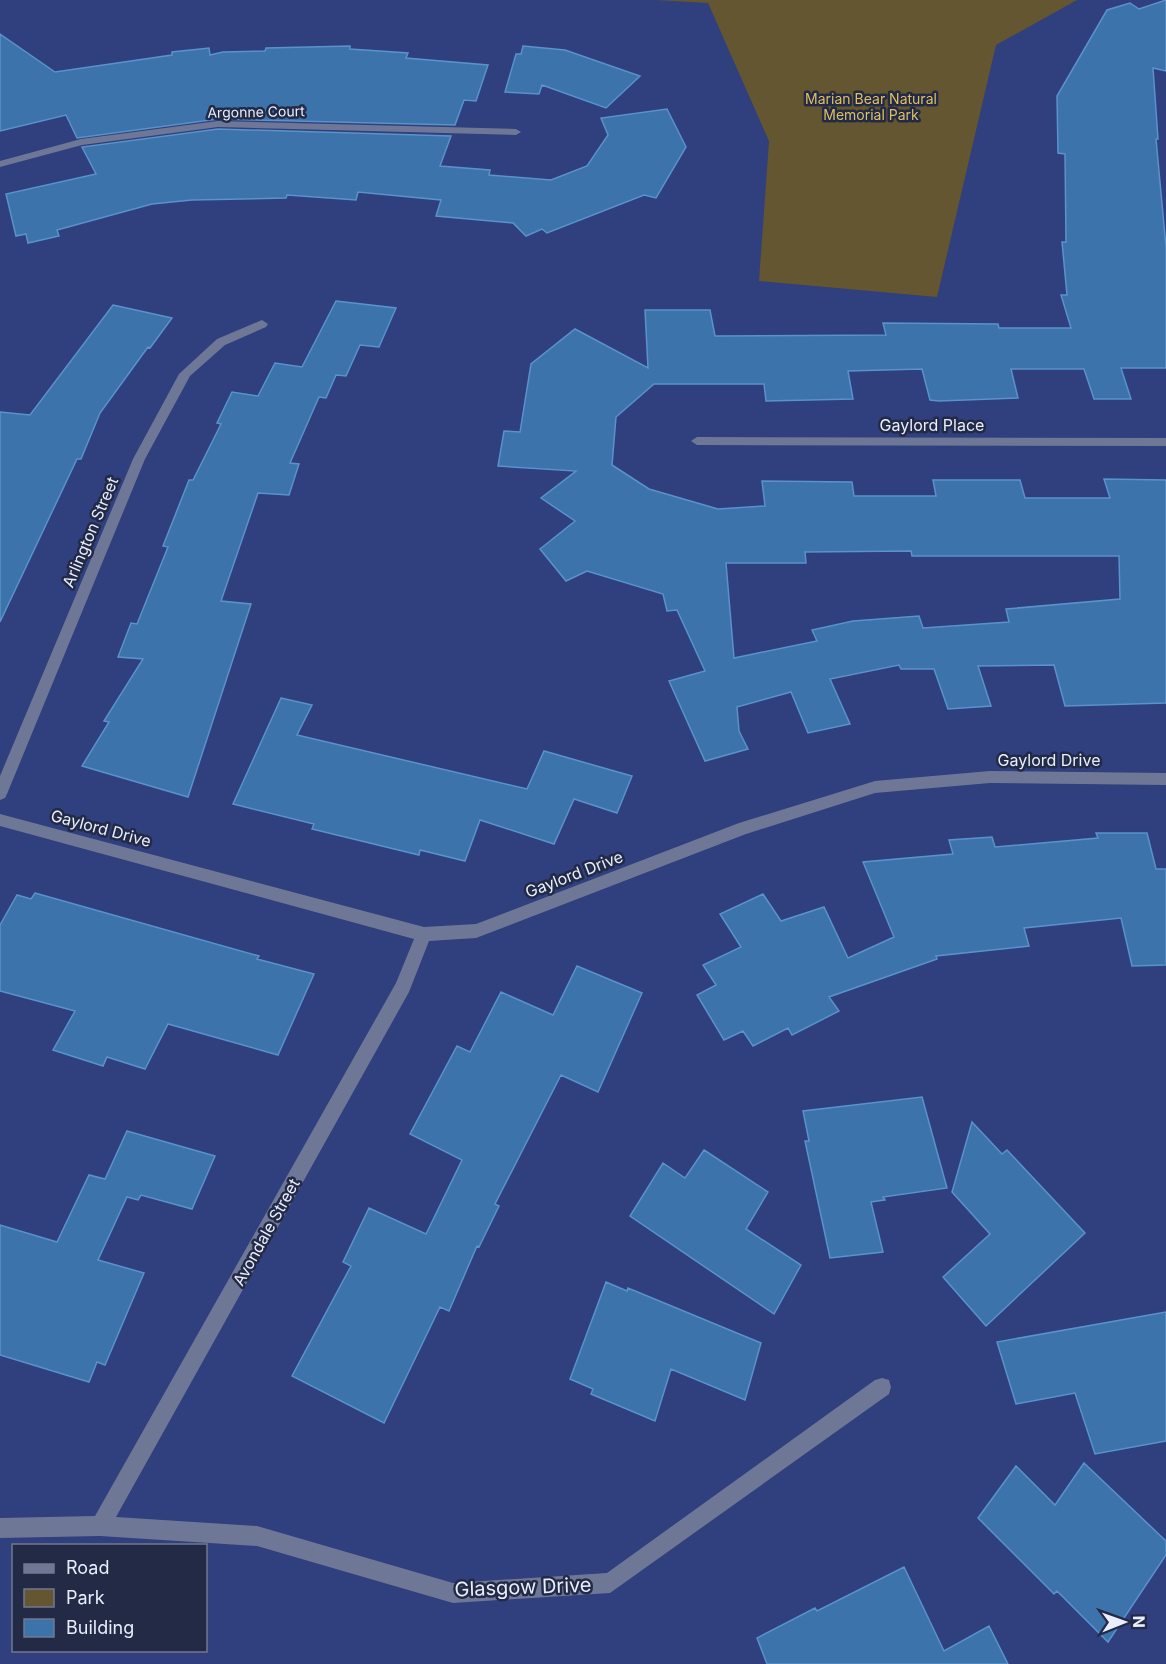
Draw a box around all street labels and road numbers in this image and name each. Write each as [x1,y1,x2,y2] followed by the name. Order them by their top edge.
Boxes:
[207,102,305,121] street label: Argonne Court
[880,415,984,435] street label: Gaylord Place
[58,474,122,590] street label: Arlington Street
[998,750,1100,770] street label: Gaylord Drive
[49,805,153,851] street label: Gaylord Drive
[522,846,626,902] street label: Gaylord Drive
[228,1175,304,1289] street label: Avondale Street
[454,1573,592,1601] street label: Glasgow Drive

